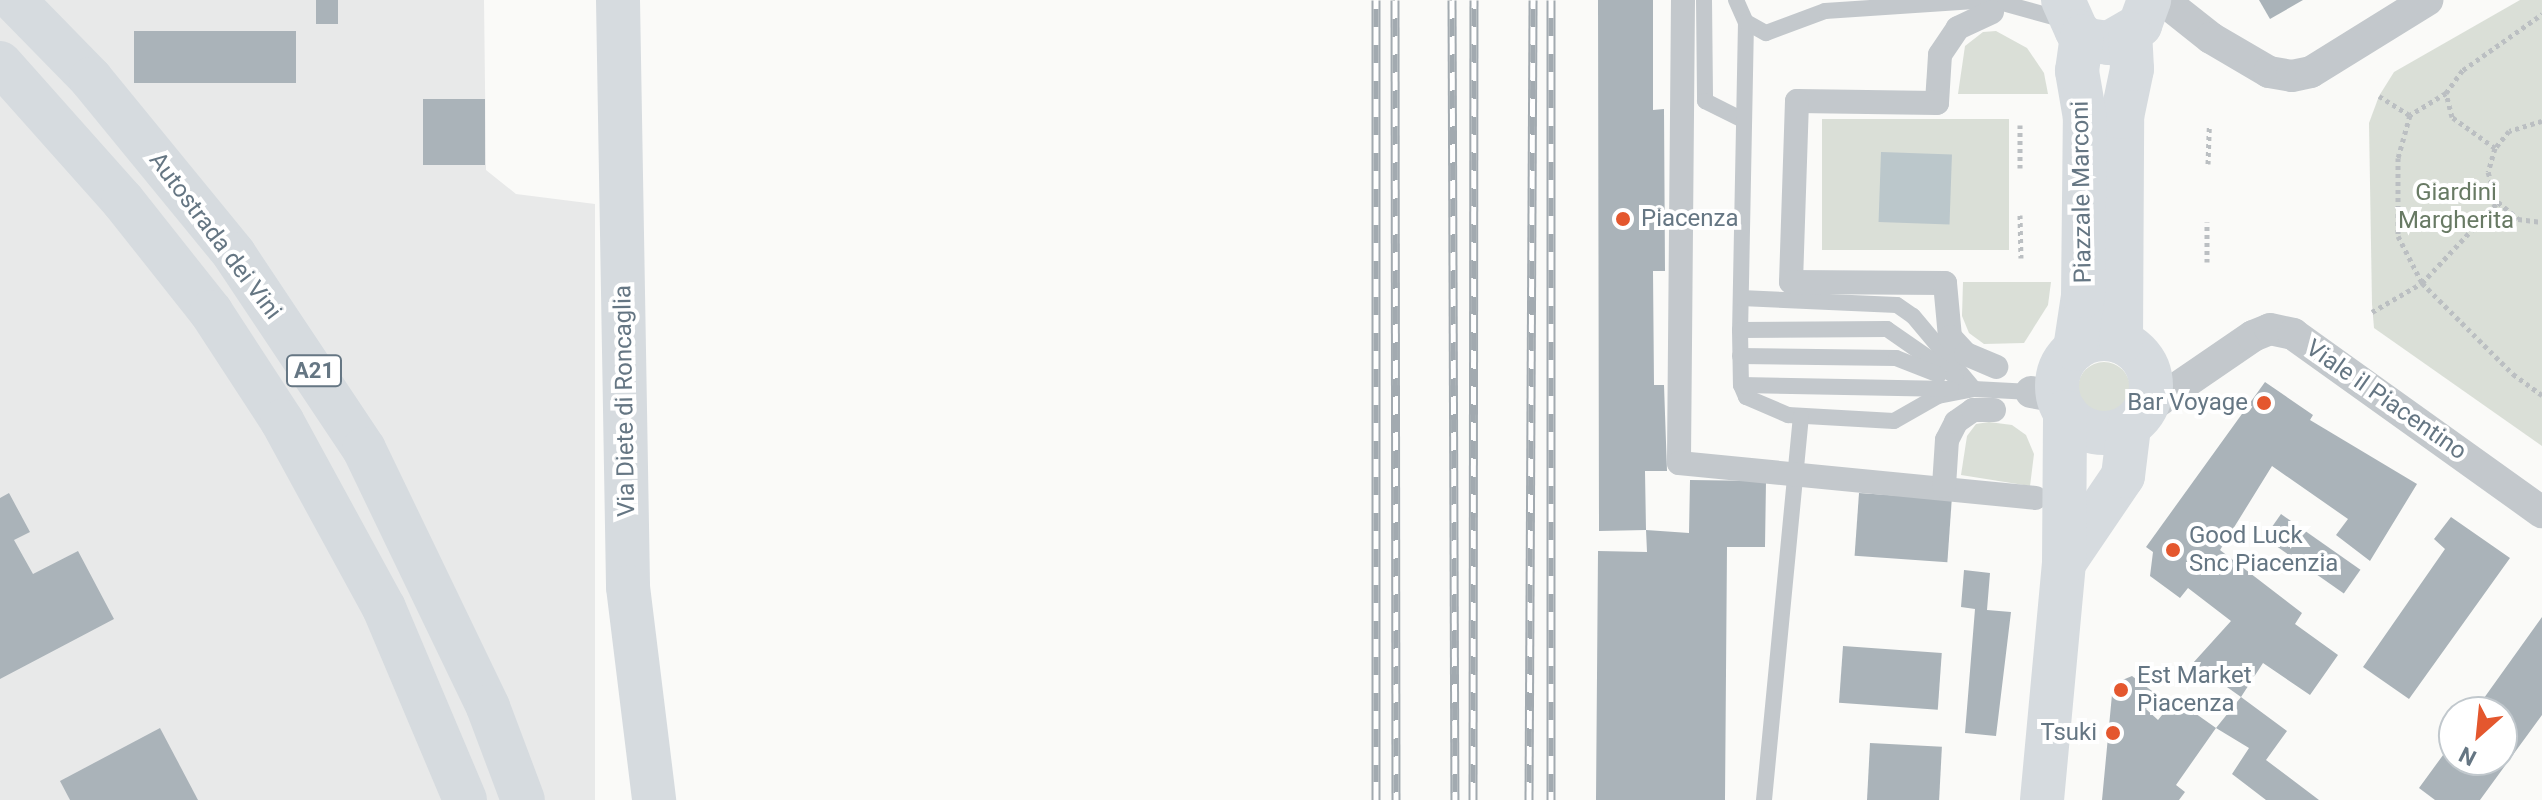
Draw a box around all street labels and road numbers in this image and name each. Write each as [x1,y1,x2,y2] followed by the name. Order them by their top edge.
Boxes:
[2066,100,2098,284] street label: Piazzale Marconi
[143,147,287,325] street label: Autostrada dei Vini
[609,285,641,517] street label: Via Diete di Roncaglia
[2300,334,2472,466] street label: Viale il Piacentino
[284,353,344,389] road number: A21

